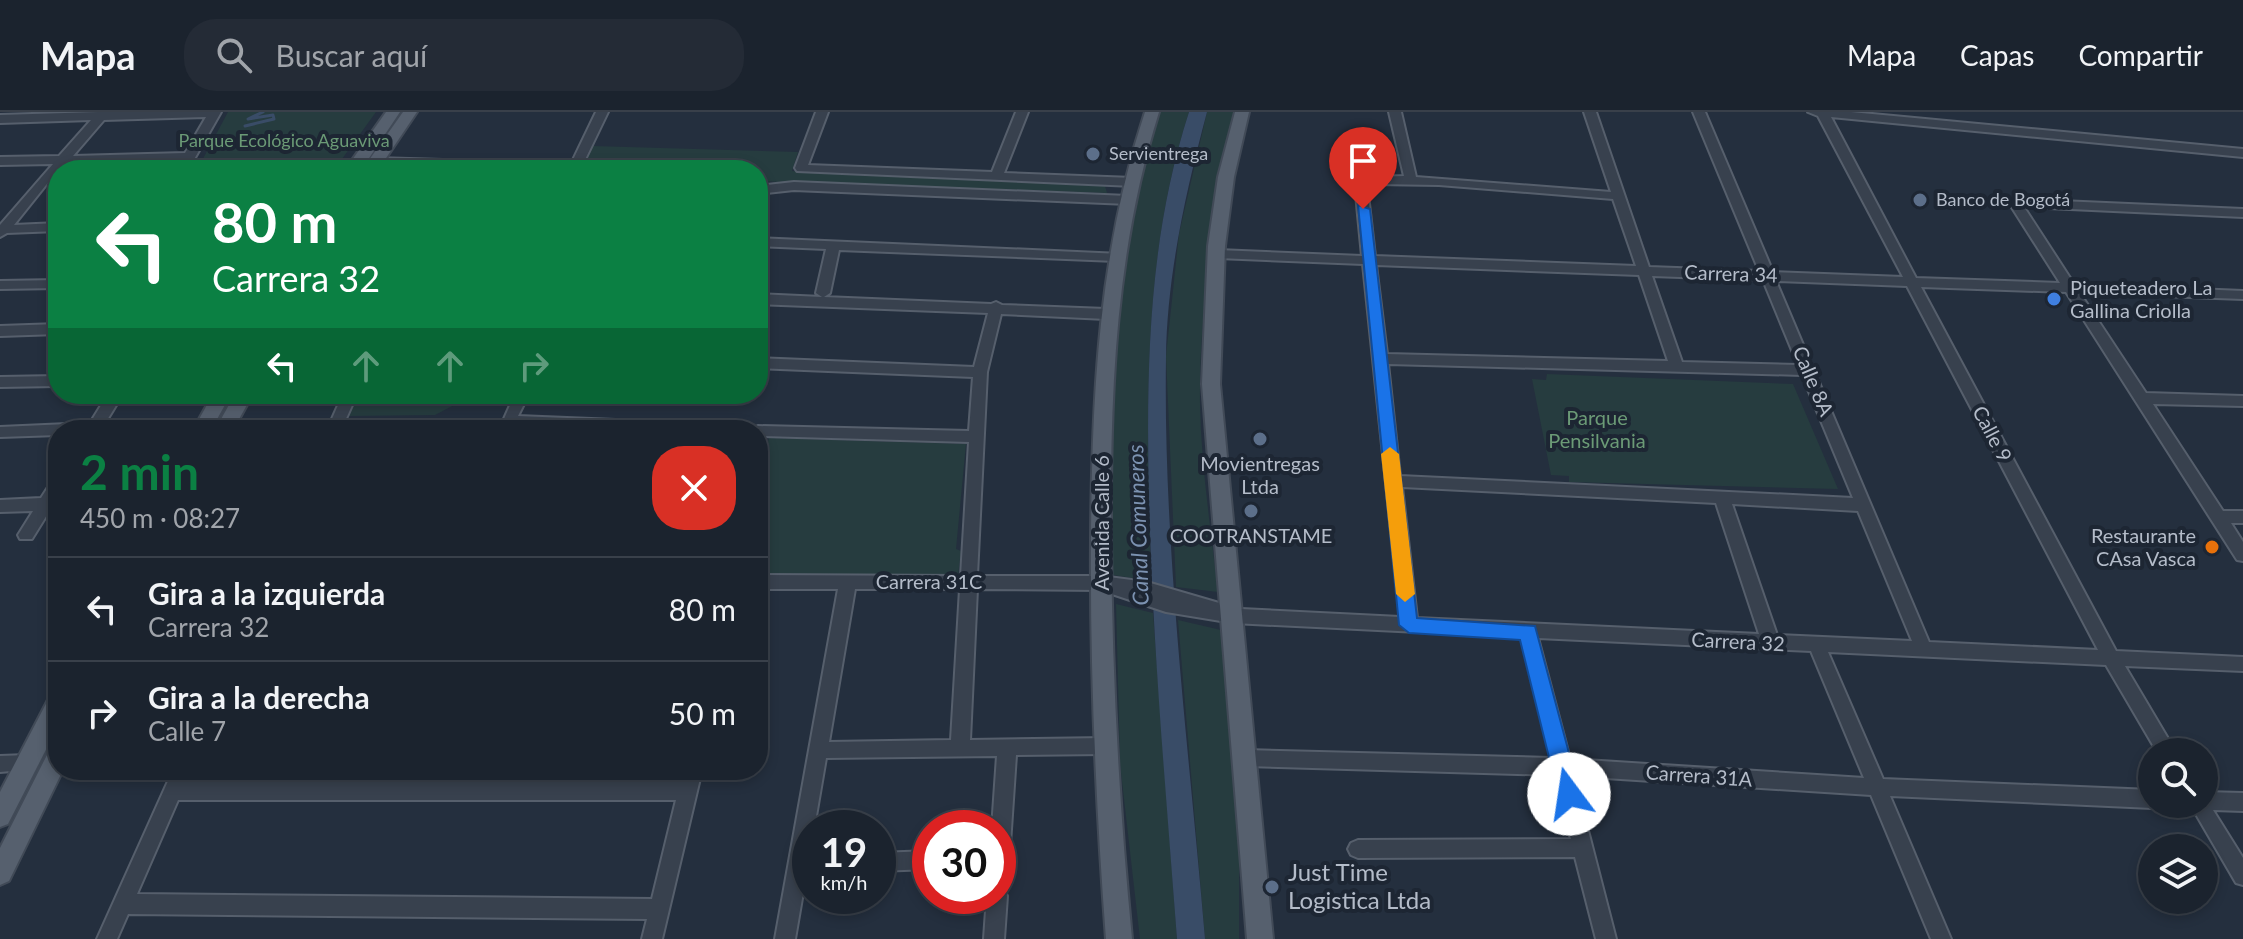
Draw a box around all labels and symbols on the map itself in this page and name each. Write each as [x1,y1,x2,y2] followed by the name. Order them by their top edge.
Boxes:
[1329,127,1397,209] pin
[178,129,390,151] park label: Parque Ecológico Aguaviva
[1109,142,1208,164] place label: Servientrega
[1084,145,1102,163] marker: Servientrega
[1936,188,2070,210] place label: Banco de Bogotá
[1911,191,1929,209] marker: Banco de Bogotá
[1684,259,1779,287] street label: Carrera 34
[2070,275,2213,322] place label: Piqueteadero La Gallina Criolla
[2045,290,2063,308] marker: Piqueteadero La Gallina Criolla
[1789,342,1840,420] street label: Calle 8A
[1968,401,2018,466] street label: Calle 9
[1548,405,1646,452] park label: Parque Pensilvania
[1251,430,1269,448] marker: Movientregas Ltda
[1121,444,1154,606] water label: Canal Comuneros
[1200,451,1320,498] place label: Movientregas Ltda
[1089,455,1113,591] street label: Avenida Calle 6
[1242,502,1260,520] marker: COOTRANSTAME
[1170,523,1332,547] place label: COOTRANSTAME
[2091,523,2196,570] place label: Restaurante CAsa Vasca
[2203,538,2221,556] marker: Restaurante CAsa Vasca
[876,569,982,593] street label: Carrera 31C
[1691,627,1785,655] street label: Carrera 32
[1527,752,1611,836] position arrow
[1645,759,1754,791] street label: Carrera 31A
[912,810,1016,914] speed limit sign: 30
[1288,857,1431,914] place label: Just Time Logistica Ltda
[1263,878,1281,896] marker: Just Time Logistica Ltda

